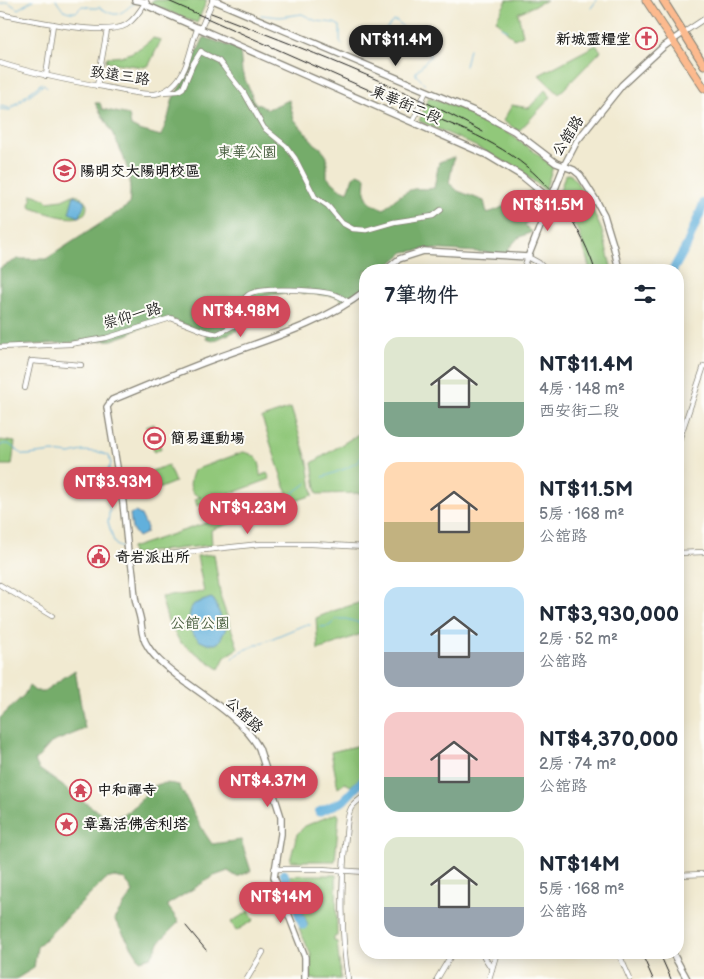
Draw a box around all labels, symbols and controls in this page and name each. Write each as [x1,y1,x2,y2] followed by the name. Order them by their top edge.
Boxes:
[344,24,448,67] pin: NT$11.4M
[635,27,659,51] church icon: 新城靈糧堂
[556,30,631,49] place label: 新城靈糧堂
[360,31,432,50] text: NT$11.4M
[89,62,151,90] street label: 致遠三路
[368,82,444,128] street label: 東華街二段
[548,112,588,160] street label: 公舘路
[217,143,277,162] park label: 東華公園
[52,159,76,183] school or university icon: 陽明交大陽明校區
[80,162,200,181] place label: 陽明交大陽明校區
[496,190,600,232] pin: NT$11.5M
[512,196,584,215] text: NT$11.5M
[631,280,659,308] icon: filters
[384,283,459,308] text: 7筆物件
[189,296,293,338] pin: NT$4.98M
[101,299,163,333] street label: 崇仰一路
[202,302,280,321] text: NT$4.98M
[539,352,633,377] text: NT$11.4M
[424,357,484,417] icon: home
[539,380,625,399] text: 4房 · 148 m²
[539,402,619,421] text: 西安街二段
[142,426,166,450] sports icon: 簡易運動場
[170,429,245,448] place label: 簡易運動場
[61,466,165,509] pin: NT$3.93M
[74,473,152,492] text: NT$3.93M
[539,477,633,502] text: NT$11.5M
[424,482,484,542] icon: home
[196,492,300,535] pin: NT$9.23M
[210,499,286,518] text: NT$9.23M
[539,505,624,524] text: 5房 · 168 m²
[539,527,587,546] text: 公舘路
[87,545,111,569] public building icon: 奇岩派出所
[115,548,190,567] place label: 奇岩派出所
[539,602,679,627] text: NT$3,930,000
[424,607,484,667] icon: home
[170,614,230,633] park label: 公館公園
[539,630,618,649] text: 2房 · 52 m²
[539,652,587,671] text: 公舘路
[221,693,267,737] street label: 公舘路
[539,727,678,752] text: NT$4,370,000
[424,732,484,792] icon: home
[539,755,617,774] text: 2房 · 74 m²
[216,766,320,808] pin: NT$4.37M
[230,772,306,791] text: NT$4.37M
[539,777,587,796] text: 公舘路
[69,778,93,802] temple icon: 中和禪寺
[97,781,157,800] place label: 中和禪寺
[55,812,79,836] place icon: 章嘉活佛舍利塔
[83,815,188,834] place label: 章嘉活佛舍利塔
[539,852,620,877] text: NT$14M
[424,857,484,917] icon: home
[539,880,624,899] text: 5房 · 168 m²
[240,882,322,924] pin: NT$14M
[250,888,312,907] text: NT$14M
[539,902,587,921] text: 公舘路

